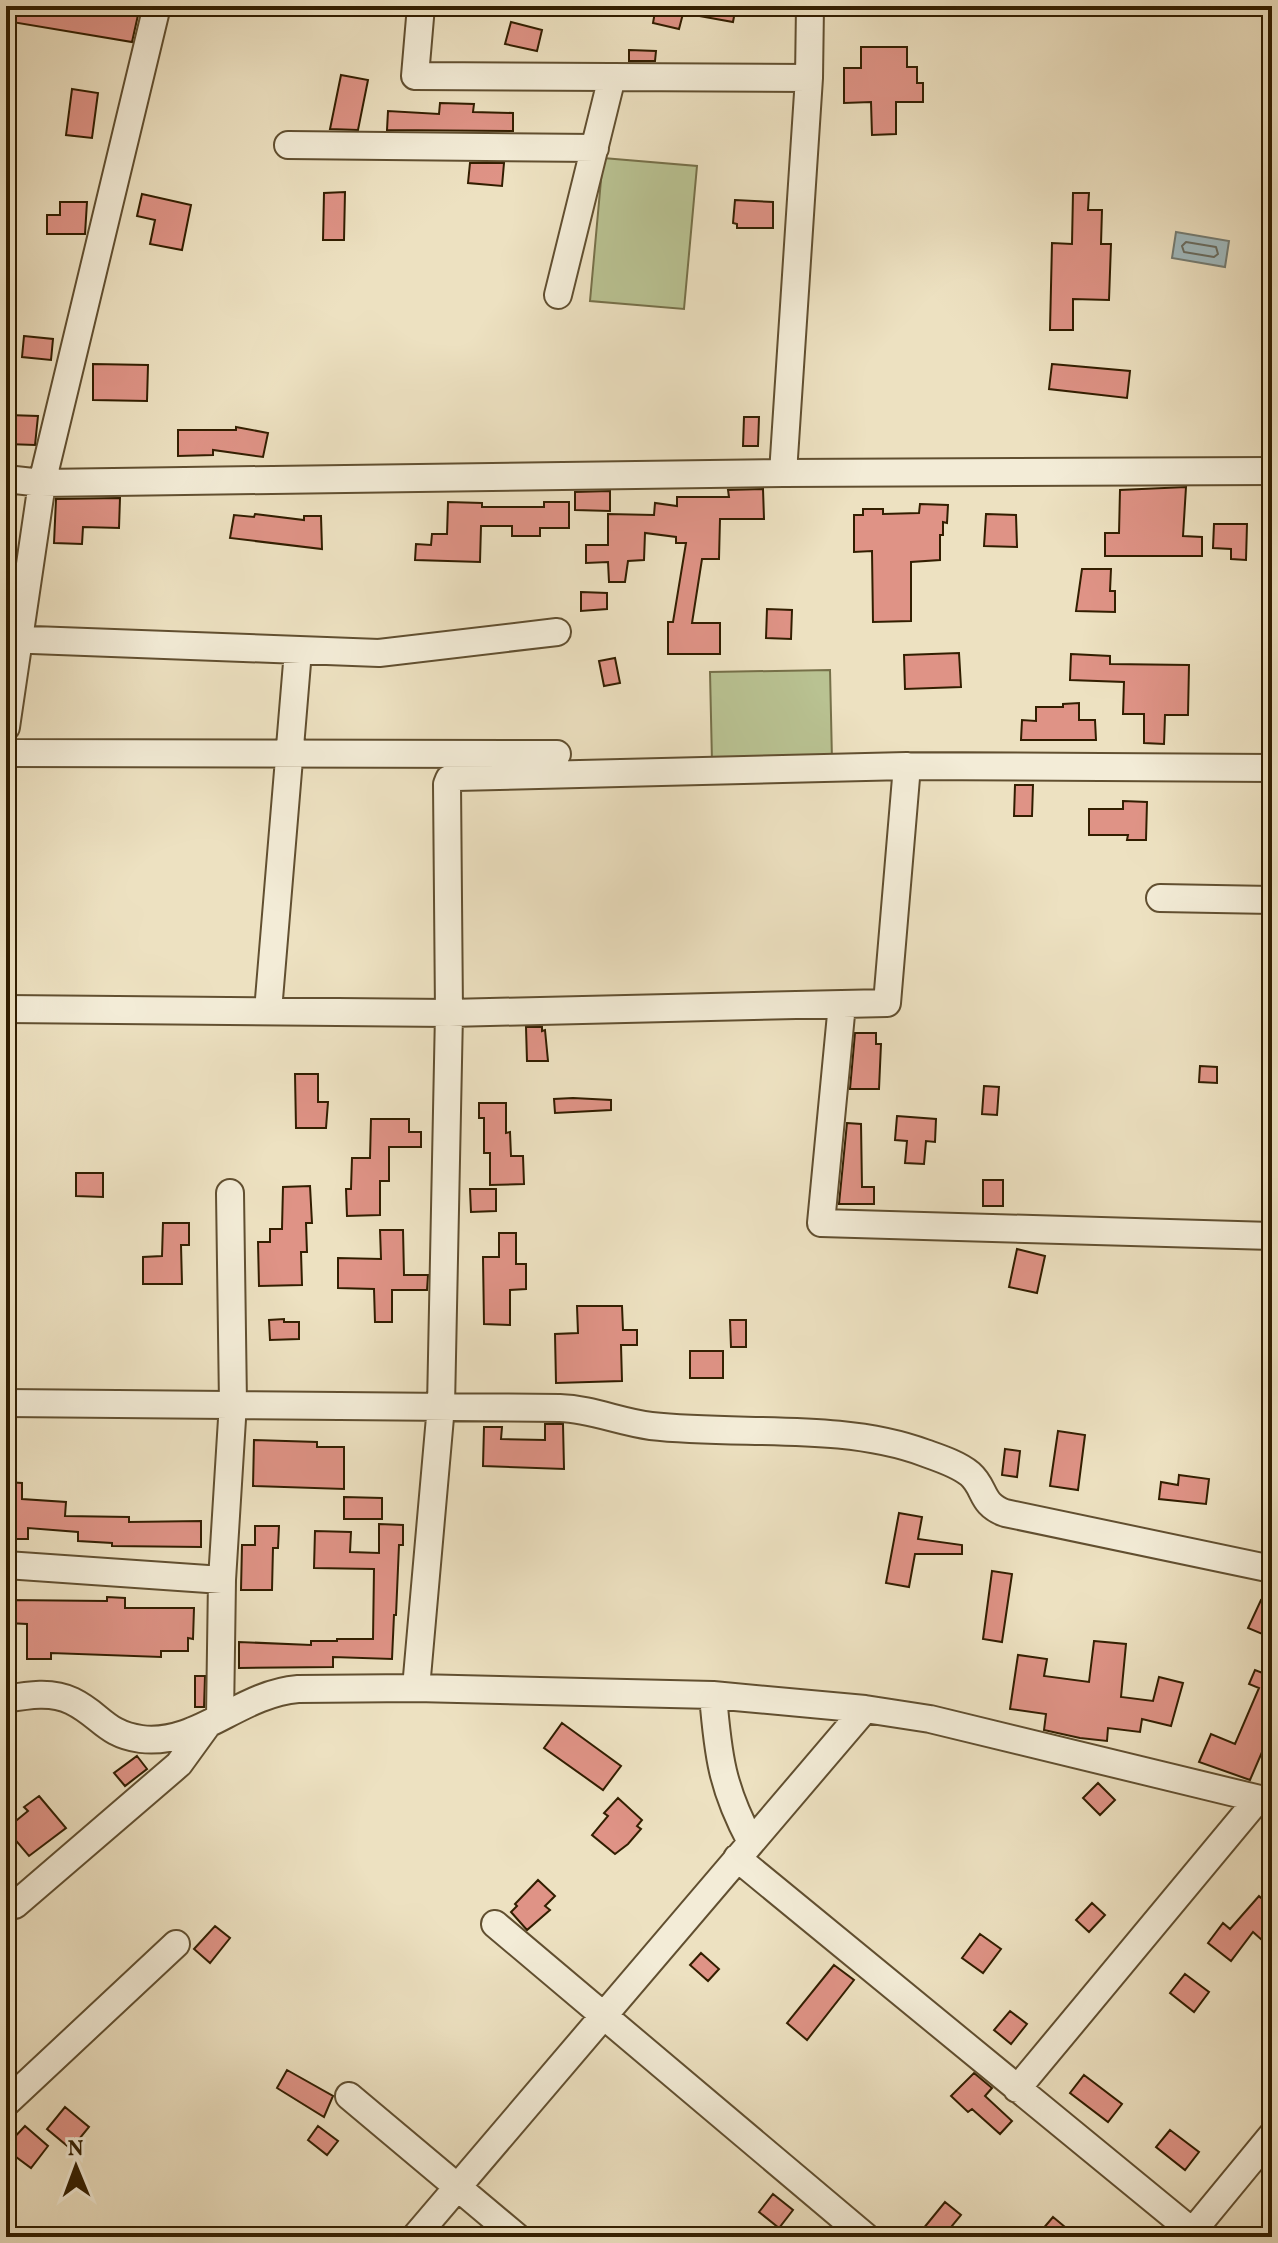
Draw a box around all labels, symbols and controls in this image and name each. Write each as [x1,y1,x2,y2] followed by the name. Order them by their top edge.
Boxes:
[36,2127,116,2207] north arrow
[67,2134,84,2165] text: N

